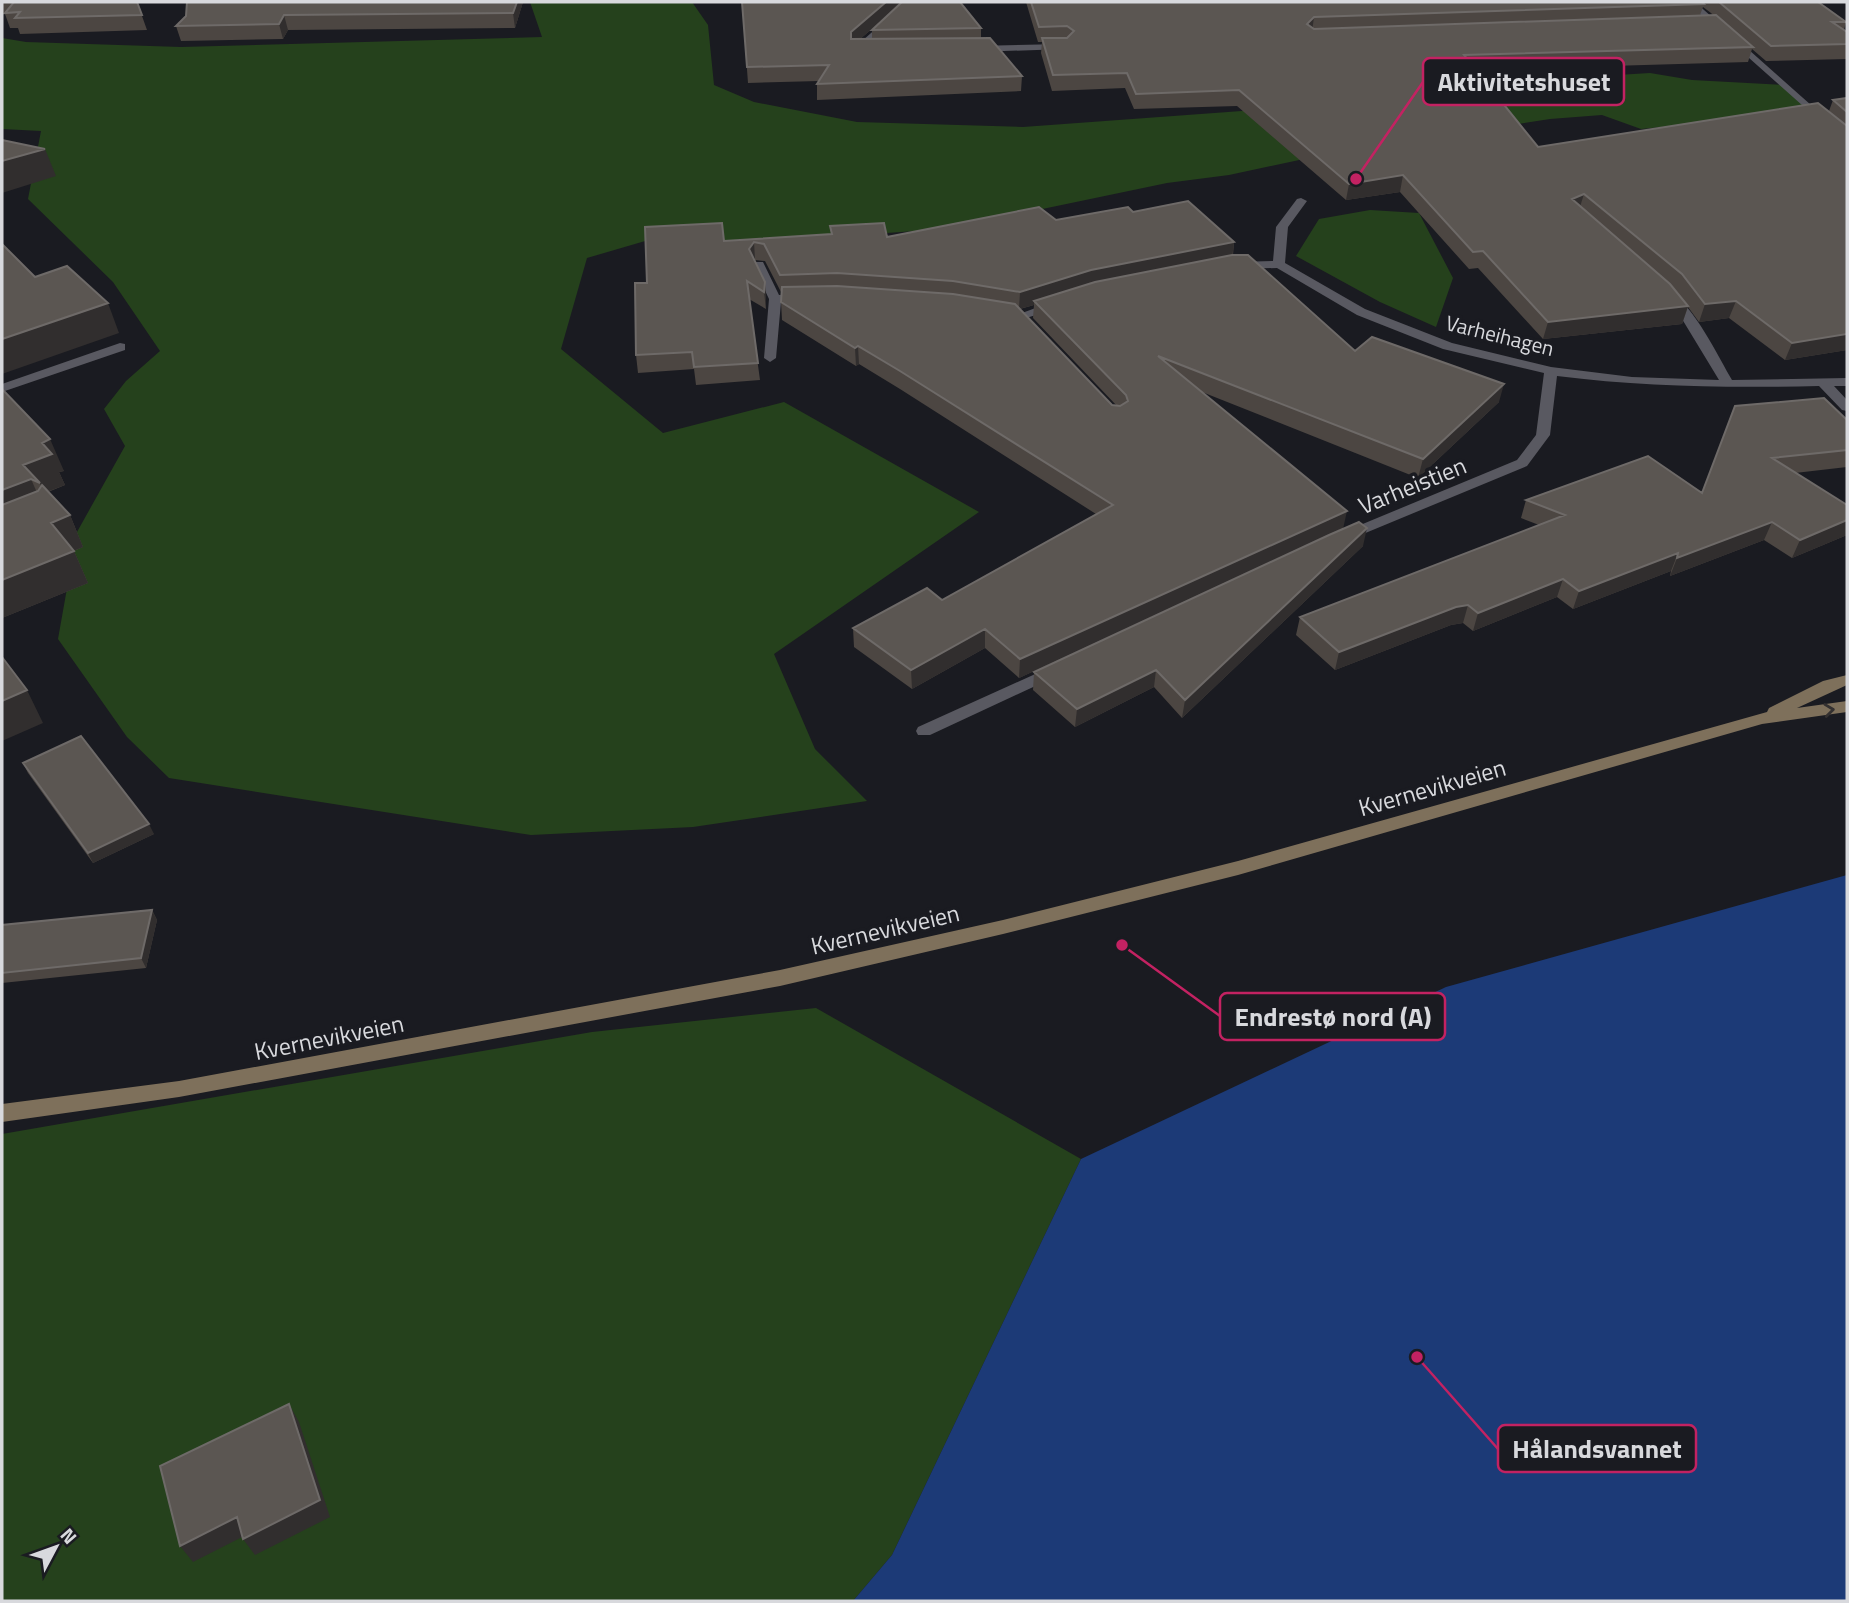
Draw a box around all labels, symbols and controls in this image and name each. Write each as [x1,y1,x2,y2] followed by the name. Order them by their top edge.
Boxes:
[1423,58,1624,105] callout: Aktivitetshuset
[1437,62,1611,101] text: Aktivitetshuset
[1443,306,1557,364] street label: Varheihagen
[1353,447,1471,523] street label: Varheistien
[1823,702,1835,717] one-way arrow
[1354,749,1510,825] street label: Kvernevikveien
[807,894,963,964] street label: Kvernevikveien
[1220,993,1445,1040] callout: Endrestø nord (A)
[1235,997,1431,1036] text: Endrestø nord (A)
[251,1005,407,1069] street label: Kvernevikveien
[1498,1425,1696,1472] callout: Hålandsvannet
[1512,1429,1682,1468] text: Hålandsvannet
[21,1512,91,1582] north arrow
[54,1521,84,1550] text: N

